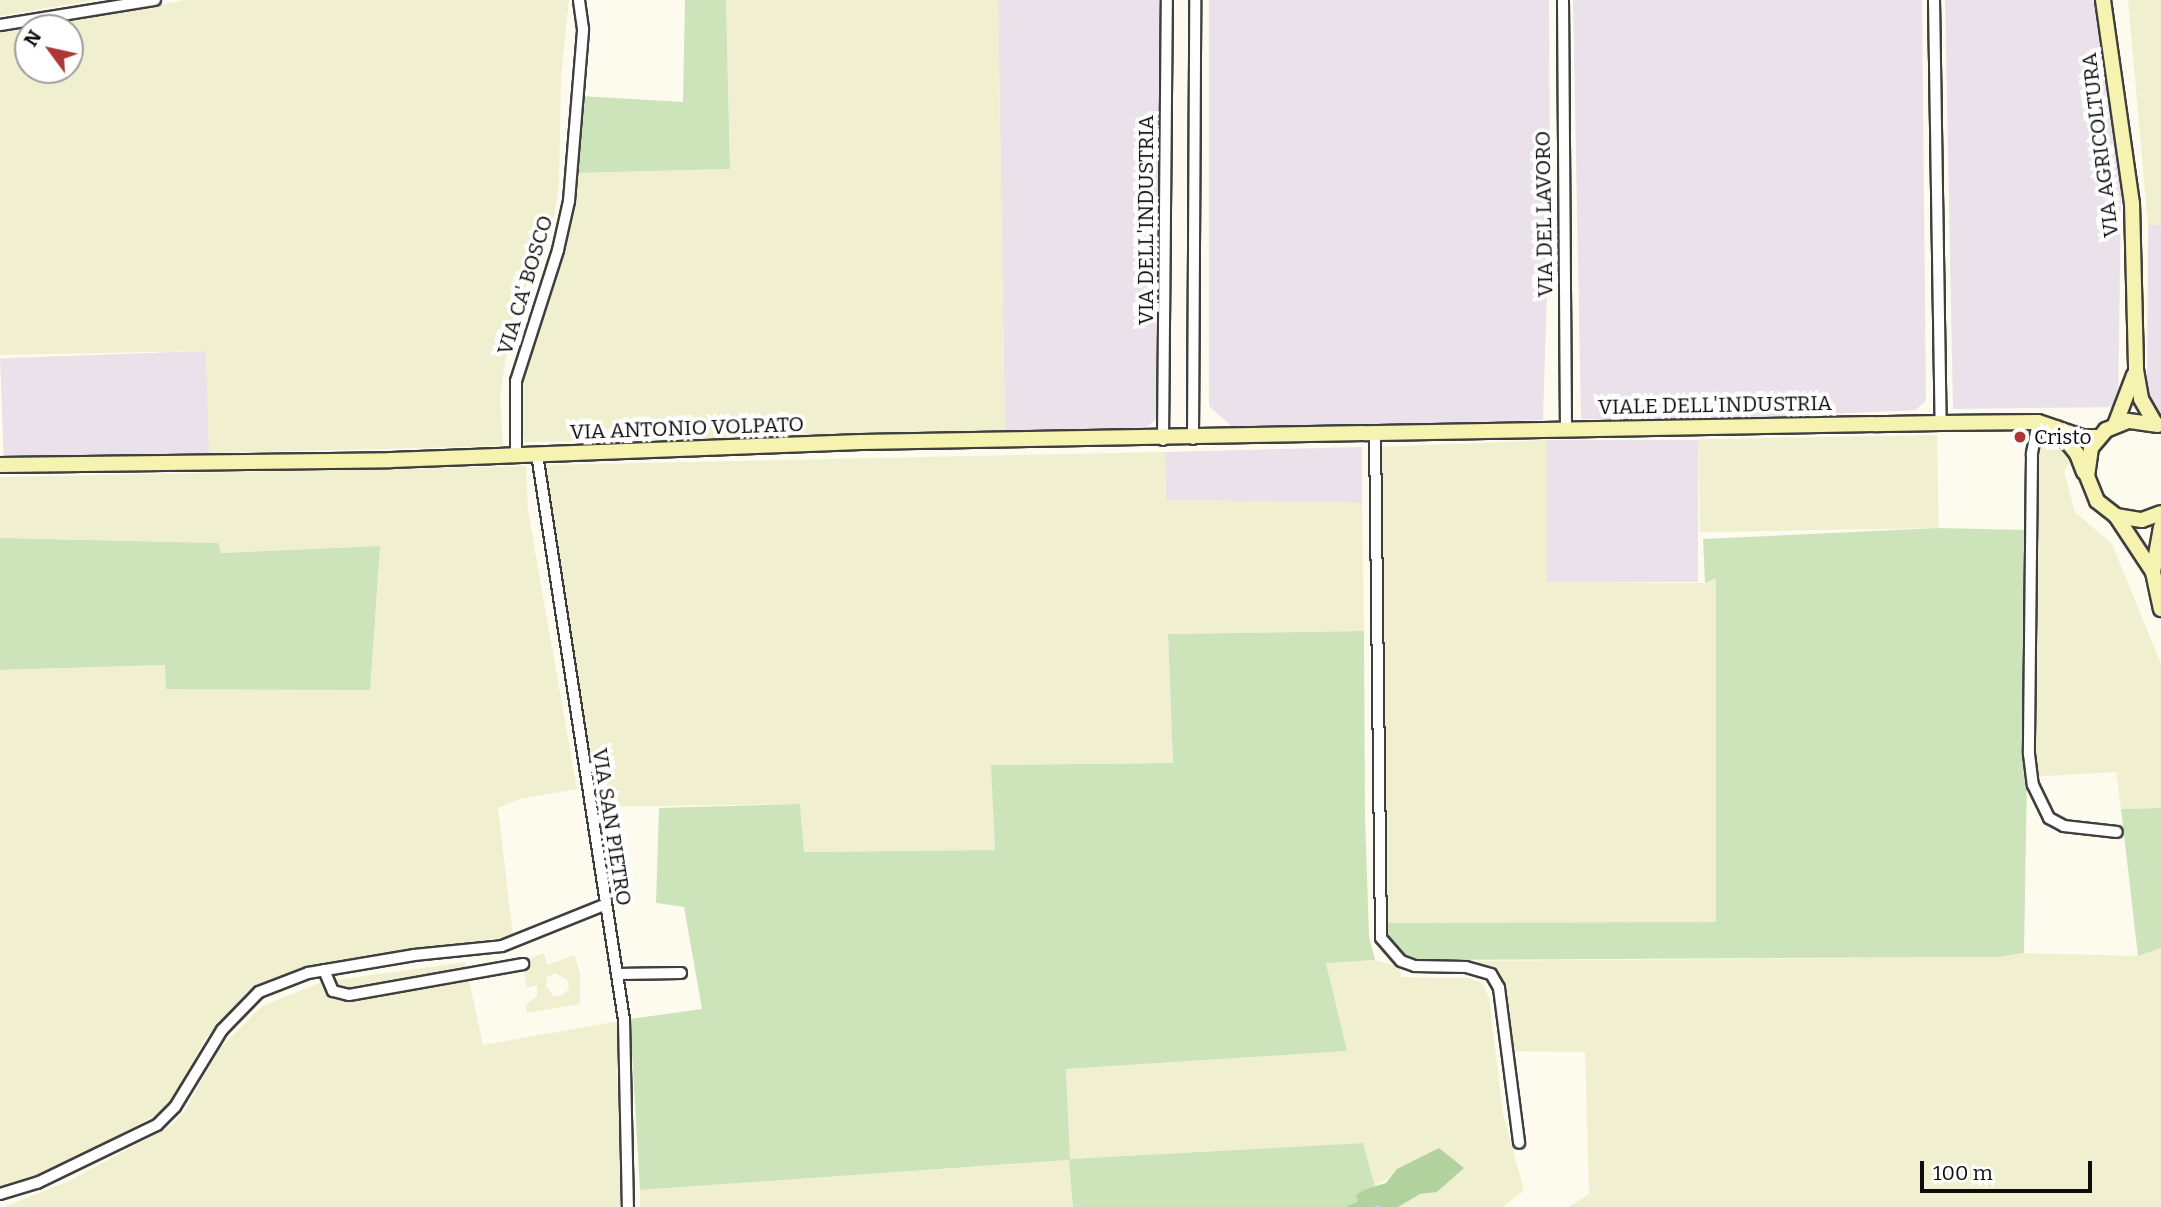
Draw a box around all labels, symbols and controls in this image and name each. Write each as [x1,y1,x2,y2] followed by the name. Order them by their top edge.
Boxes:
[14,14,84,84] north arrow
[19,26,46,51] text: N
[2076,51,2124,239] street label: VIA AGRICOLTURA
[1133,115,1159,325] street label: VIA DELL'INDUSTRIA
[1530,131,1558,297] street label: VIA DEL LAVORO
[492,212,558,358] street label: VIA CA' BOSCO
[1598,390,1832,420] street label: VIALE DELL'INDUSTRIA
[570,411,804,445] street label: VIA ANTONIO VOLPATO
[2034,424,2092,450] place label: Cristo
[2012,429,2028,445] marker: Cristo
[587,746,637,908] street label: VIA SAN PIETRO
[1923,1148,2094,1192] scale bar
[1933,1160,1993,1186] text: 100 m

